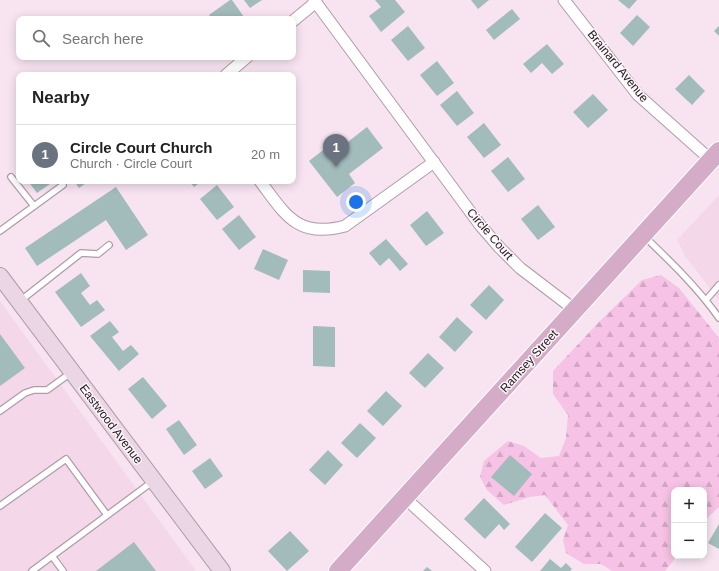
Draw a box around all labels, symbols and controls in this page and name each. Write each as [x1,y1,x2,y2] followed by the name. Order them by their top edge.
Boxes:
[16,16,296,60] search box
[30,27,52,49] icon: search
[585,27,651,105] street label: Brainard Avenue
[62,30,144,47] text: Search here
[32,88,90,107] text: Nearby
[323,134,349,167] pin: 1
[70,139,213,156] text: Circle Court Church
[41,147,49,162] text: 1
[251,147,280,162] text: 20 m
[70,156,192,171] text: Church · Circle Court
[346,192,366,212] your location
[464,205,516,263] street label: Circle Court
[497,326,561,395] street label: Ramsey Street
[77,382,146,467] street label: Eastwood Avenue
[671,487,707,559] map controls
[671,487,707,523] button: +
[671,523,707,559] button: −

